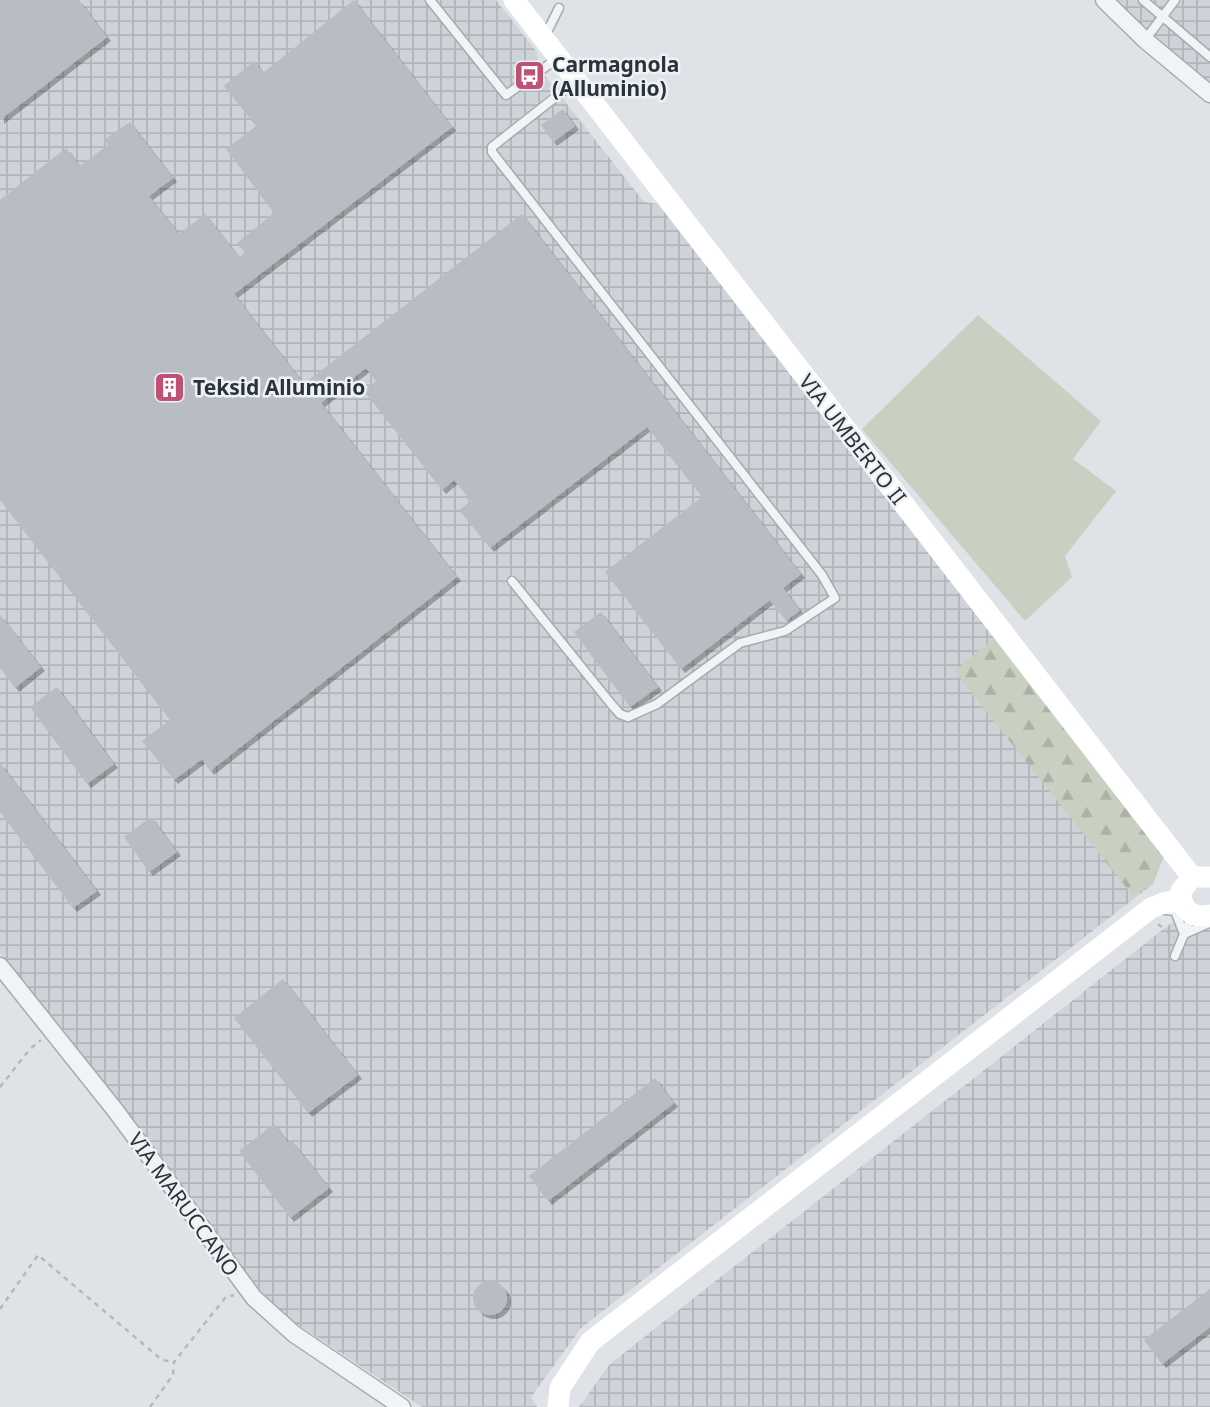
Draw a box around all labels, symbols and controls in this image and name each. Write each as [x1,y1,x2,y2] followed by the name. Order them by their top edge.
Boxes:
[552,50,679,102] place label: Carmagnola (Alluminio)
[512,59,546,93] bus stop icon: Carmagnola (Alluminio)
[793,368,913,510] street label: VIA UMBERTO II
[153,370,187,404] building icon: Teksid Alluminio
[193,373,365,401] place label: Teksid Alluminio
[122,1126,246,1282] street label: VIA MARUCCANO

